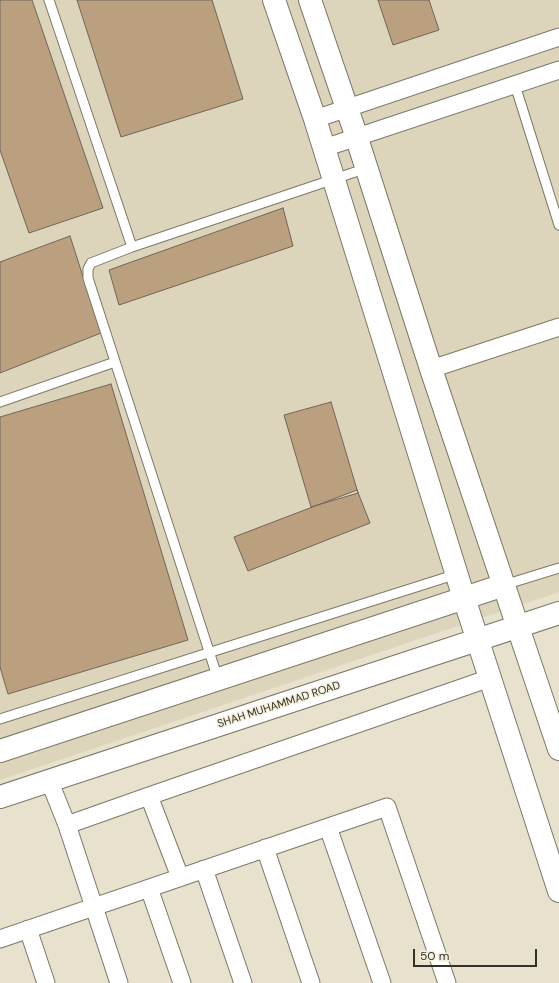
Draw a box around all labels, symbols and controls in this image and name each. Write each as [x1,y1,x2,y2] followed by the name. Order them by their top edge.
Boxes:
[216,679,342,731] street label: SHAH MUHAMMAD ROAD
[415,941,539,967] scale bar
[420,948,449,964] text: 50 m

